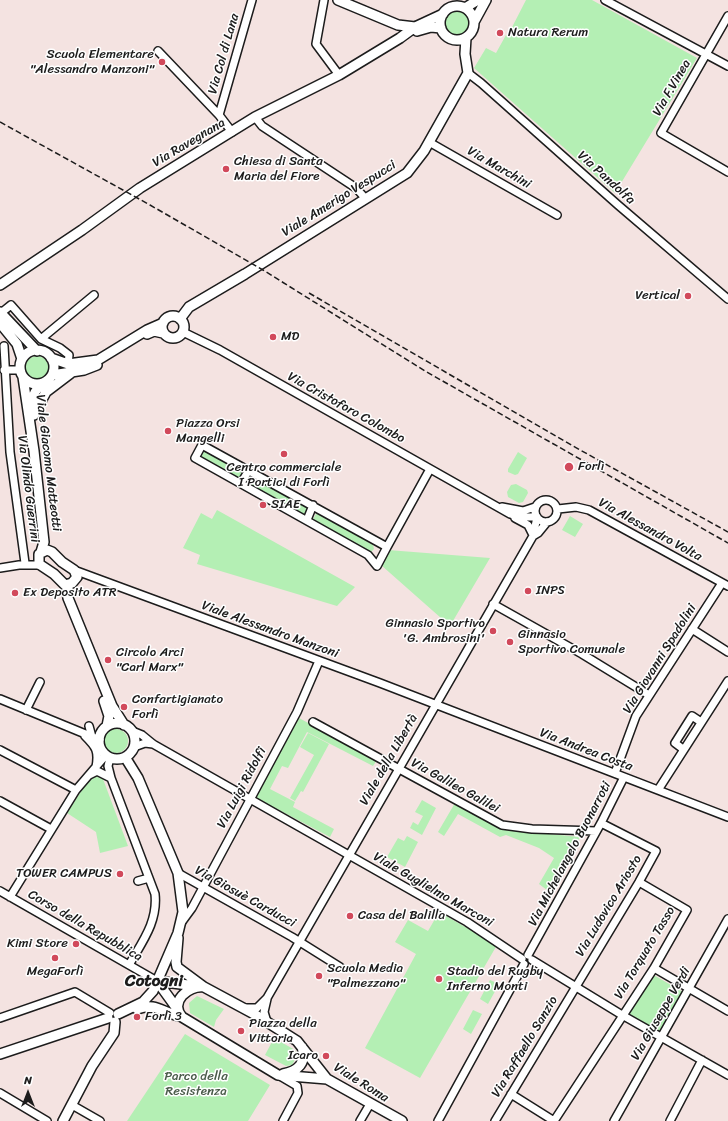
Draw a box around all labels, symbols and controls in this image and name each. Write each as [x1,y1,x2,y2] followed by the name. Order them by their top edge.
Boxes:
[205,12,243,96] street label: Via Col di Lana
[508,25,588,41] place label: Natura Rerum
[495,28,505,38] marker: Natura Rerum
[30,47,154,78] place label: Scuola Elementare "Alessandro Manzoni"
[157,57,167,67] marker: Scuola Elementare "Alessandro Manzoni"
[650,57,694,119] street label: Via F.Vinea
[150,115,228,171] street label: Via Ravegnana
[464,143,534,193] street label: Via Marchini
[574,148,638,208] street label: Via Pandolfa
[234,154,323,185] place label: Chiesa di Santa Maria del Fiore
[279,158,399,240] street label: Viale Amerigo Vespucci
[221,164,231,174] marker: Chiesa di Santa Maria del Fiore
[635,288,680,304] place label: Vertical
[683,291,693,301] marker: Vertical
[281,329,299,345] place label: MD
[268,332,278,342] marker: MD
[285,369,407,447] street label: Via Cristoforo Colombo
[32,394,64,532] street label: Viale Giacomo Matteotti
[176,416,240,447] place label: Piazza Orsi Mangelli
[163,426,173,436] marker: Piazza Orsi Mangelli
[14,435,42,543] street label: Via Olindo Guerrini
[279,449,289,459] marker: Centro commerciale I Portici di Forlì
[578,459,604,475] place label: Forlì
[227,460,341,491] place label: Centro commerciale I Portici di Forlì
[563,461,575,473] marker: Forlì
[595,495,705,565] street label: Via Alessandro Volta
[271,497,300,513] place label: SIAE
[258,500,268,510] marker: SIAE
[536,583,565,599] place label: INPS
[23,585,117,601] place label: Ex Deposito ATR
[523,586,533,596] marker: INPS
[10,588,20,598] marker: Ex Deposito ATR
[199,598,341,662] street label: Viale Alessandro Manzoni
[620,601,700,717] street label: Via Giovanni Spadolini
[386,616,485,647] place label: Ginnasio Sportivo 'G. Ambrosini'
[488,626,498,636] marker: Ginnasio Sportivo 'G. Ambrosini'
[518,627,625,658] place label: Ginnasio Sportivo Comunale
[505,637,515,647] marker: Ginnasio Sportivo Comunale
[116,645,184,676] place label: Circolo Arci "Carl Marx"
[103,655,113,665] marker: Circolo Arci "Carl Marx"
[132,692,223,723] place label: Confartigianato Forlì
[119,702,129,712] marker: Confartigianato Forlì
[357,712,421,808] street label: Viale della Libertà
[537,725,635,775] street label: Via Andrea Costa
[214,745,270,831] street label: Via Luigi Ridolfi
[408,755,502,817] street label: Via Galileo Galilei
[525,779,615,929] street label: Via Michelangelo Buonarroti
[370,849,496,931] street label: Viale Guglielmo Marconi
[573,853,645,959] street label: Via Ludovico Ariosto
[192,863,298,931] street label: Via Giosuè Carducci
[16,866,112,882] place label: TOWER CAMPUS
[115,869,125,879] marker: TOWER CAMPUS
[25,887,145,965] street label: Corso della Repubblica
[611,904,679,1002] street label: Via Torquato Tasso
[358,908,445,924] place label: Casa del Balilla
[345,911,355,921] marker: Casa del Balilla
[7,936,68,952] place label: Kimi Store
[71,939,81,949] marker: Kimi Store
[50,953,60,963] marker: MegaForlì
[327,961,405,992] place label: Scuola Media "Palmezzano"
[27,964,83,980] place label: MegaForlì
[447,964,543,995] place label: Stadio del Rugby Inferno Monti
[628,965,694,1063] street label: Via Giuseppe Verdi
[314,971,324,981] marker: Scuola Media "Palmezzano"
[125,972,183,992] district label: Cotogni
[434,974,444,984] marker: Stadio del Rugby Inferno Monti
[489,994,561,1100] street label: Via Raffaello Sanzio
[145,1009,182,1025] place label: Forlì 3
[132,1012,142,1022] marker: Forlì 3
[249,1016,317,1047] place label: Piazza della Vittoria
[236,1026,246,1036] marker: Piazza della Vittoria
[288,1048,318,1064] place label: Icaro
[321,1051,331,1061] marker: Icaro
[330,1060,392,1106] street label: Viale Roma
[164,1069,228,1100] park label: Parco della Resistenza
[24,1071,32,1090] text: N
[8,1073,48,1113] north arrow

